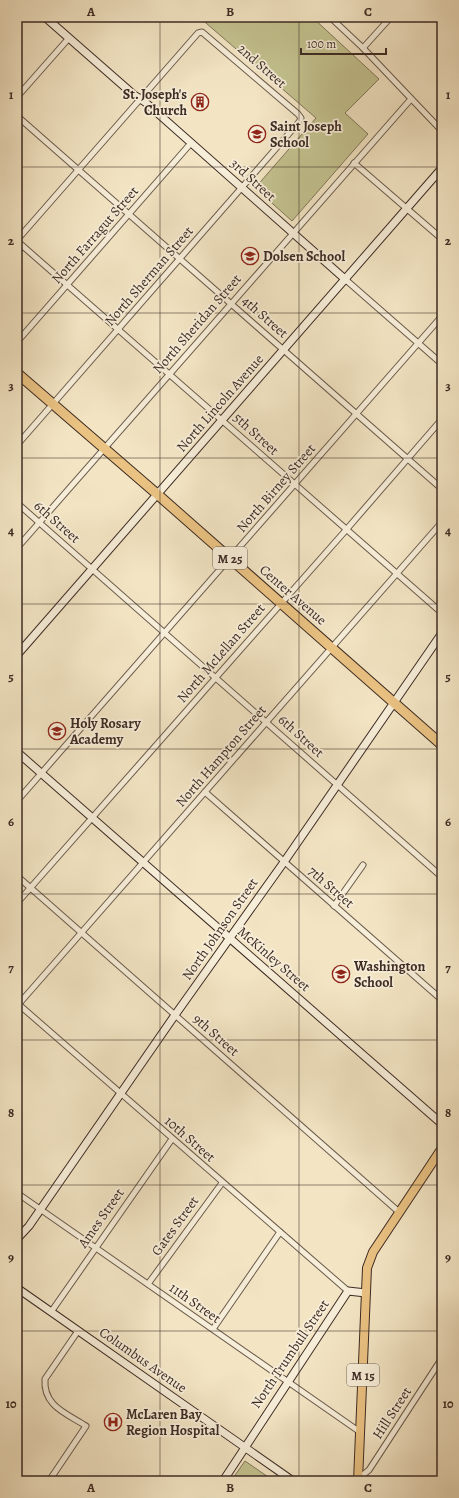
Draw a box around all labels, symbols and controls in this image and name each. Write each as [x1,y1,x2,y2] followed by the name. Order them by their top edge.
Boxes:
[86,3,96,20] text: A
[226,3,234,20] text: B
[364,3,372,20] text: C
[301,30,386,56] scale bar
[307,36,336,52] text: 100 m
[233,39,291,93] street label: 2nd Street
[123,85,187,120] place label: St. Joseph's Church
[9,86,14,103] text: 1
[446,86,451,103] text: 1
[190,92,210,112] building icon: St. Joseph's Church
[270,117,342,152] place label: Saint Joseph School
[247,124,267,144] school or university icon: Saint Joseph School
[226,154,280,206] street label: 3rd Street
[47,182,143,288] street label: North Farragut Street
[100,222,198,330] street label: North Sherman Street
[8,232,15,249] text: 2
[445,232,452,249] text: 2
[240,246,260,266] school or university icon: Dolsen School
[263,247,345,266] place label: Dolsen School
[148,270,246,378] street label: North Sheridan Street
[238,292,293,343] street label: 4th Street
[172,350,268,456] street label: North Lincoln Avenue
[8,377,14,394] text: 3
[445,377,451,394] text: 3
[229,408,283,460] street label: 5th Street
[232,439,320,536] street label: North Birney Street
[30,497,85,548] street label: 6th Street
[8,522,14,539] text: 4
[445,522,451,539] text: 4
[213,547,247,569] road number: M 25
[255,561,331,629] street label: Center Avenue
[173,599,270,707] street label: North McLellan Street
[8,668,14,685] text: 5
[445,668,451,685] text: 5
[171,701,271,811] street label: North Hampton Street
[274,710,328,762] street label: 6th Street
[69,714,141,749] place label: Holy Rosary Academy
[47,721,67,741] school or university icon: Holy Rosary Academy
[8,813,14,830] text: 6
[445,813,451,830] text: 6
[304,862,358,913] street label: 7th Street
[178,874,263,984] street label: North Johnson Street
[234,922,315,996] street label: McKinley Street
[353,957,426,992] place label: Washington School
[8,959,14,976] text: 7
[445,959,451,976] text: 7
[331,964,351,984] school or university icon: Washington School
[189,1010,244,1061] street label: 9th Street
[8,1104,14,1121] text: 8
[445,1104,451,1121] text: 8
[161,1112,220,1167] street label: 10th Street
[73,1184,129,1252] street label: Ames Street
[147,1192,203,1260] street label: Gates Street
[8,1249,14,1266] text: 9
[445,1249,451,1266] text: 9
[165,1278,225,1328] street label: 11th Street
[246,1296,334,1412] street label: North Trumbull Street
[95,1323,191,1397] street label: Columbus Avenue
[347,1364,379,1386] road number: M 15
[368,1383,416,1443] street label: Hill Street
[5,1395,17,1412] text: 10
[442,1395,454,1412] text: 10
[126,1405,220,1440] place label: McLaren Bay Region Hospital
[103,1412,123,1432] hospital icon: McLaren Bay Region Hospital
[86,1479,96,1496] text: A
[226,1479,234,1496] text: B
[364,1479,372,1496] text: C

